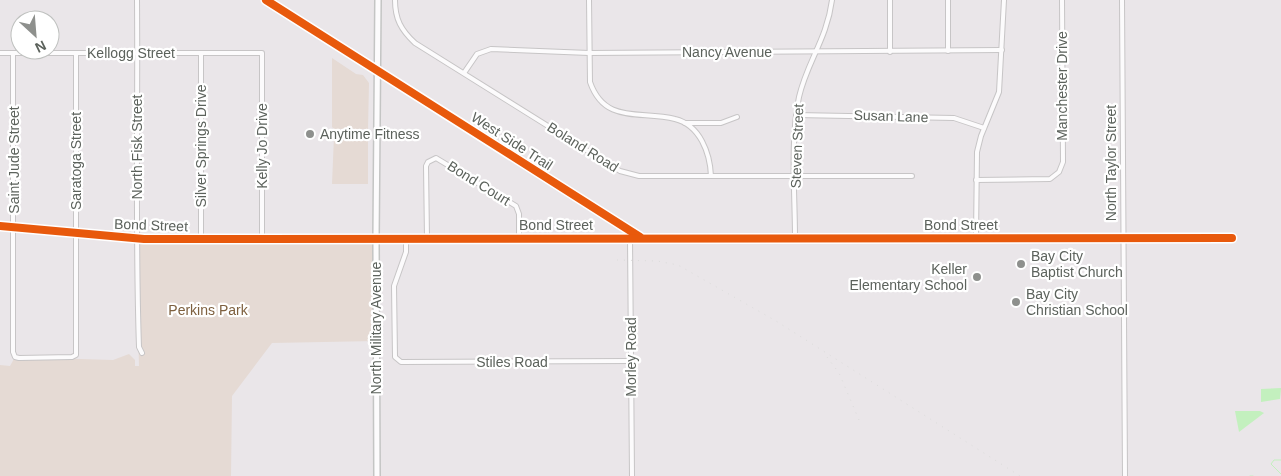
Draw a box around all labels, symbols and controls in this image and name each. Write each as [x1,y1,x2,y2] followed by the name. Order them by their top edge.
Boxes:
[10,10,60,60] north arrow
[1054,31,1070,141] street label: Manchester Drive
[33,37,49,56] text: N
[682,44,772,60] street label: Nancy Avenue
[87,45,175,61] street label: Kellogg Street
[193,84,209,207] street label: Silver Springs Drive
[129,94,145,200] street label: North Fisk Street
[254,103,270,189] street label: Kelly Jo Drive
[788,103,806,189] street label: Steven Street
[1103,105,1119,221] street label: North Taylor Street
[6,106,22,214] street label: Saint Jude Street
[853,107,929,125] street label: Susan Lane
[468,109,556,173] street label: West Side Trail
[68,112,84,210] street label: Saratoga Street
[544,119,622,175] street label: Boland Road
[320,126,420,142] place label: Anytime Fitness
[304,128,316,140] marker: Anytime Fitness
[445,157,513,209] street label: Bond Court
[114,216,188,234] street label: Bond Street
[519,217,593,233] street label: Bond Street
[924,217,998,233] street label: Bond Street
[1031,248,1123,280] place label: Bay City Baptist Church
[1015,258,1027,270] marker: Bay City Baptist Church
[368,261,384,394] street label: North Military Avenue
[849,261,967,293] place label: Keller Elementary School
[971,271,983,283] marker: Keller Elementary School
[1026,286,1128,318] place label: Bay City Christian School
[1010,296,1022,308] marker: Bay City Christian School
[168,302,249,318] park label: Perkins Park
[623,317,639,397] street label: Morley Road
[476,354,548,370] street label: Stiles Road

